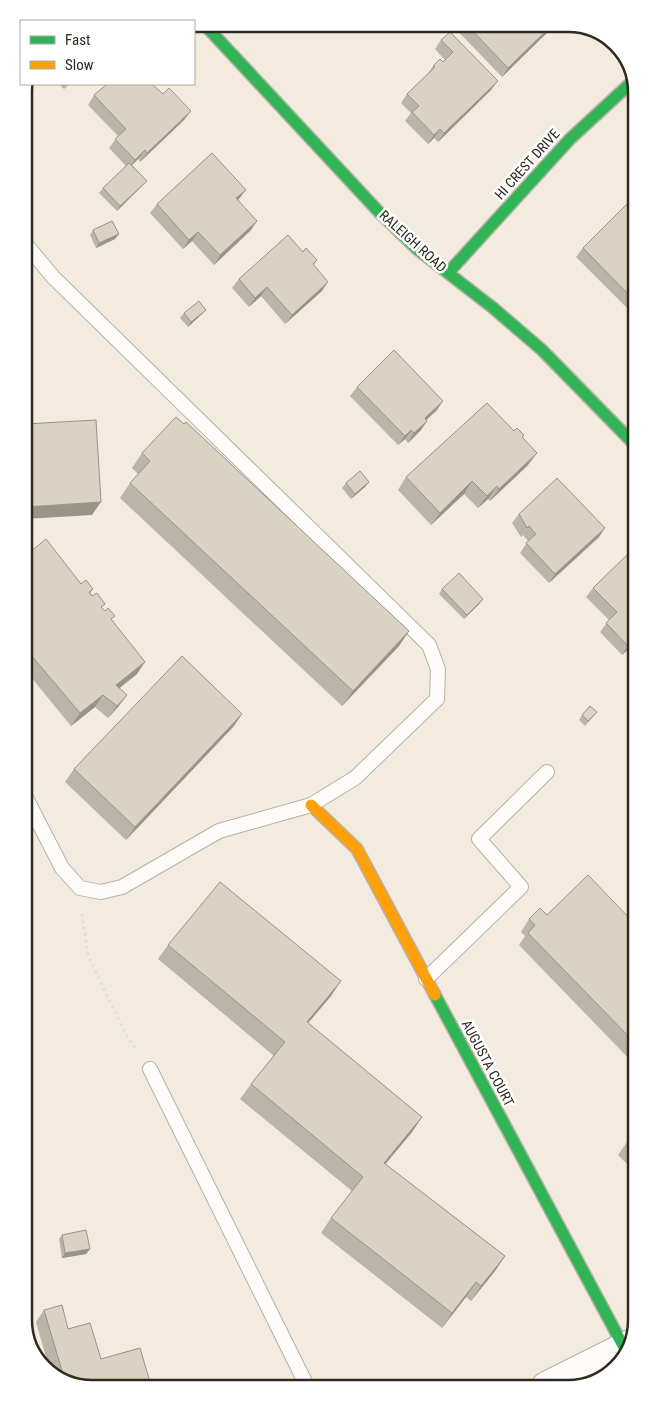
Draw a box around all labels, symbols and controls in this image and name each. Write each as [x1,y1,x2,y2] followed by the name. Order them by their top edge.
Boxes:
[20,20,195,85] legend
[65,31,90,49] text: Fast
[65,56,94,74] text: Slow
[491,126,563,202] street label: HI CREST DRIVE
[376,207,450,275] street label: RALEIGH ROAD
[458,1017,518,1109] street label: AUGUSTA COURT

